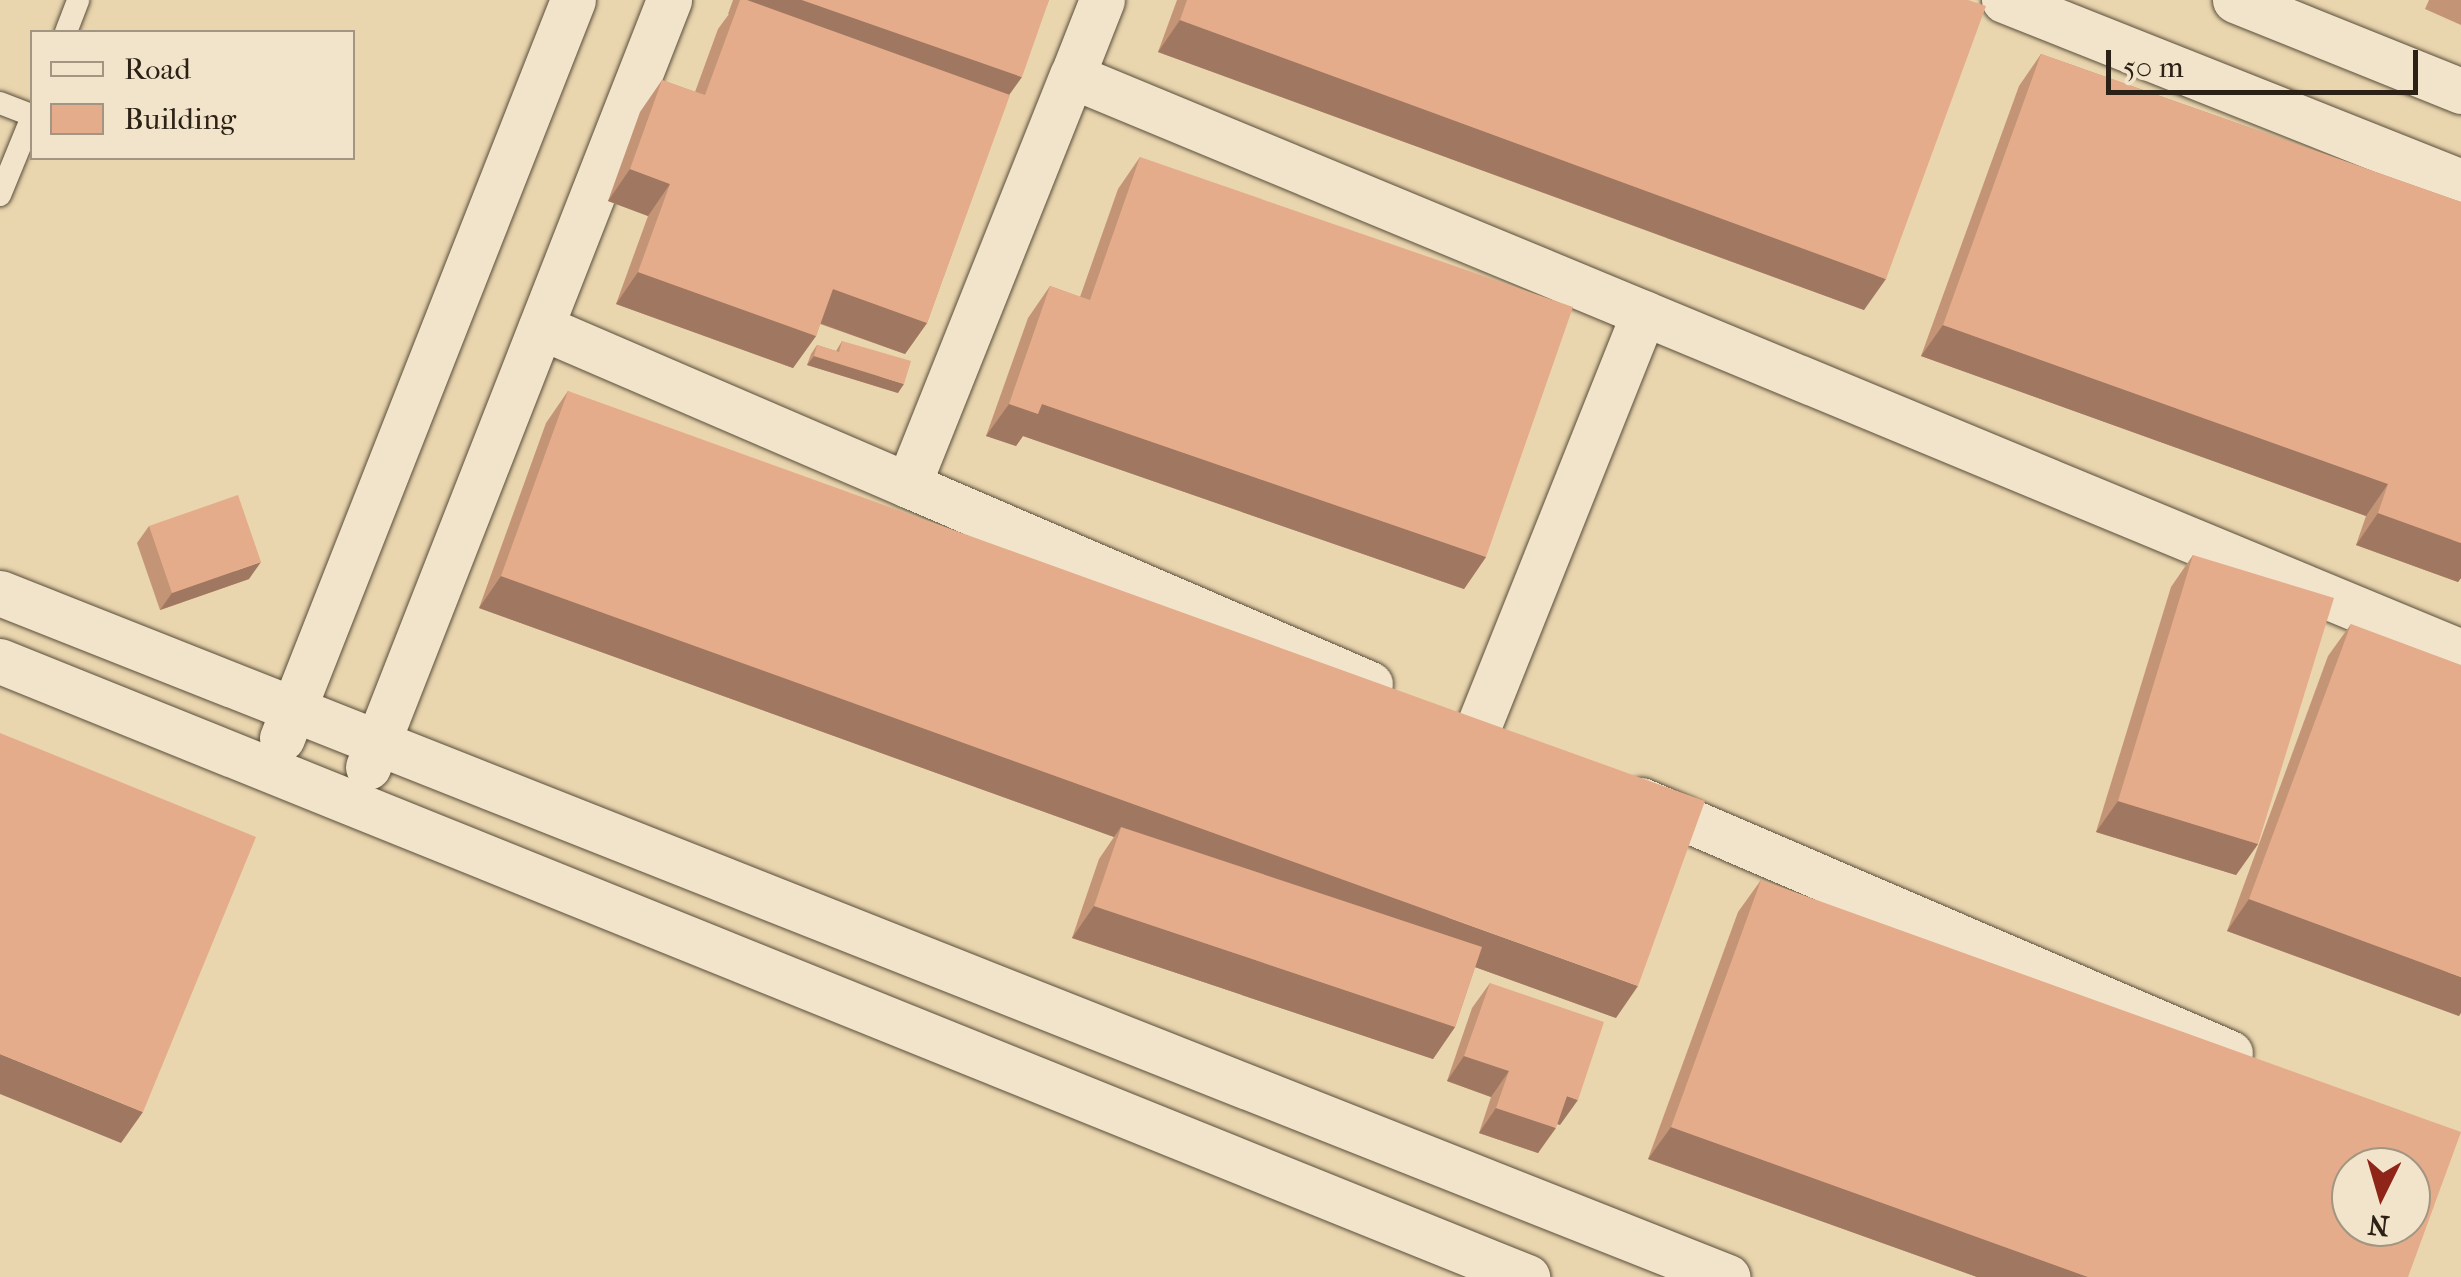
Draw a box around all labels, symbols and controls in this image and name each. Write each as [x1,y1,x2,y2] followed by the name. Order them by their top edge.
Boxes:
[30,30,355,160] legend
[2111,30,2424,92] scale bar
[2123,50,2184,85] text: 50 m
[124,52,191,87] text: Road
[124,102,236,137] text: Building
[2331,1147,2431,1247] north arrow
[2366,1208,2391,1243] text: N

